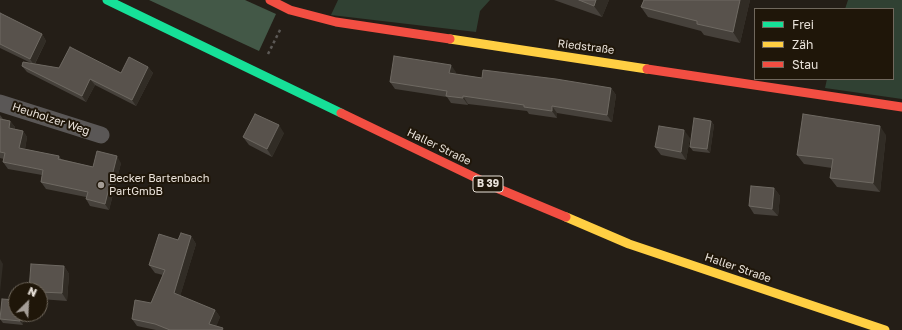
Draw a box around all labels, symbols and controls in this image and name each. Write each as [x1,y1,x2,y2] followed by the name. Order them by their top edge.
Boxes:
[754,8,894,80] legend
[792,17,814,32] text: Frei
[557,37,615,57] street label: Riedstraße
[792,37,813,52] text: Zäh
[792,57,818,72] text: Stau
[11,100,91,138] street label: Heuholzer Weg
[405,126,473,168] street label: Haller Straße
[109,172,210,198] place label: Becker Bartenbach PartGmbB
[473,176,503,192] road number: B 39
[96,180,106,190] marker: Becker Bartenbach PartGmbB
[703,250,773,286] street label: Haller Straße
[8,282,48,322] north arrow
[26,284,39,299] text: N

